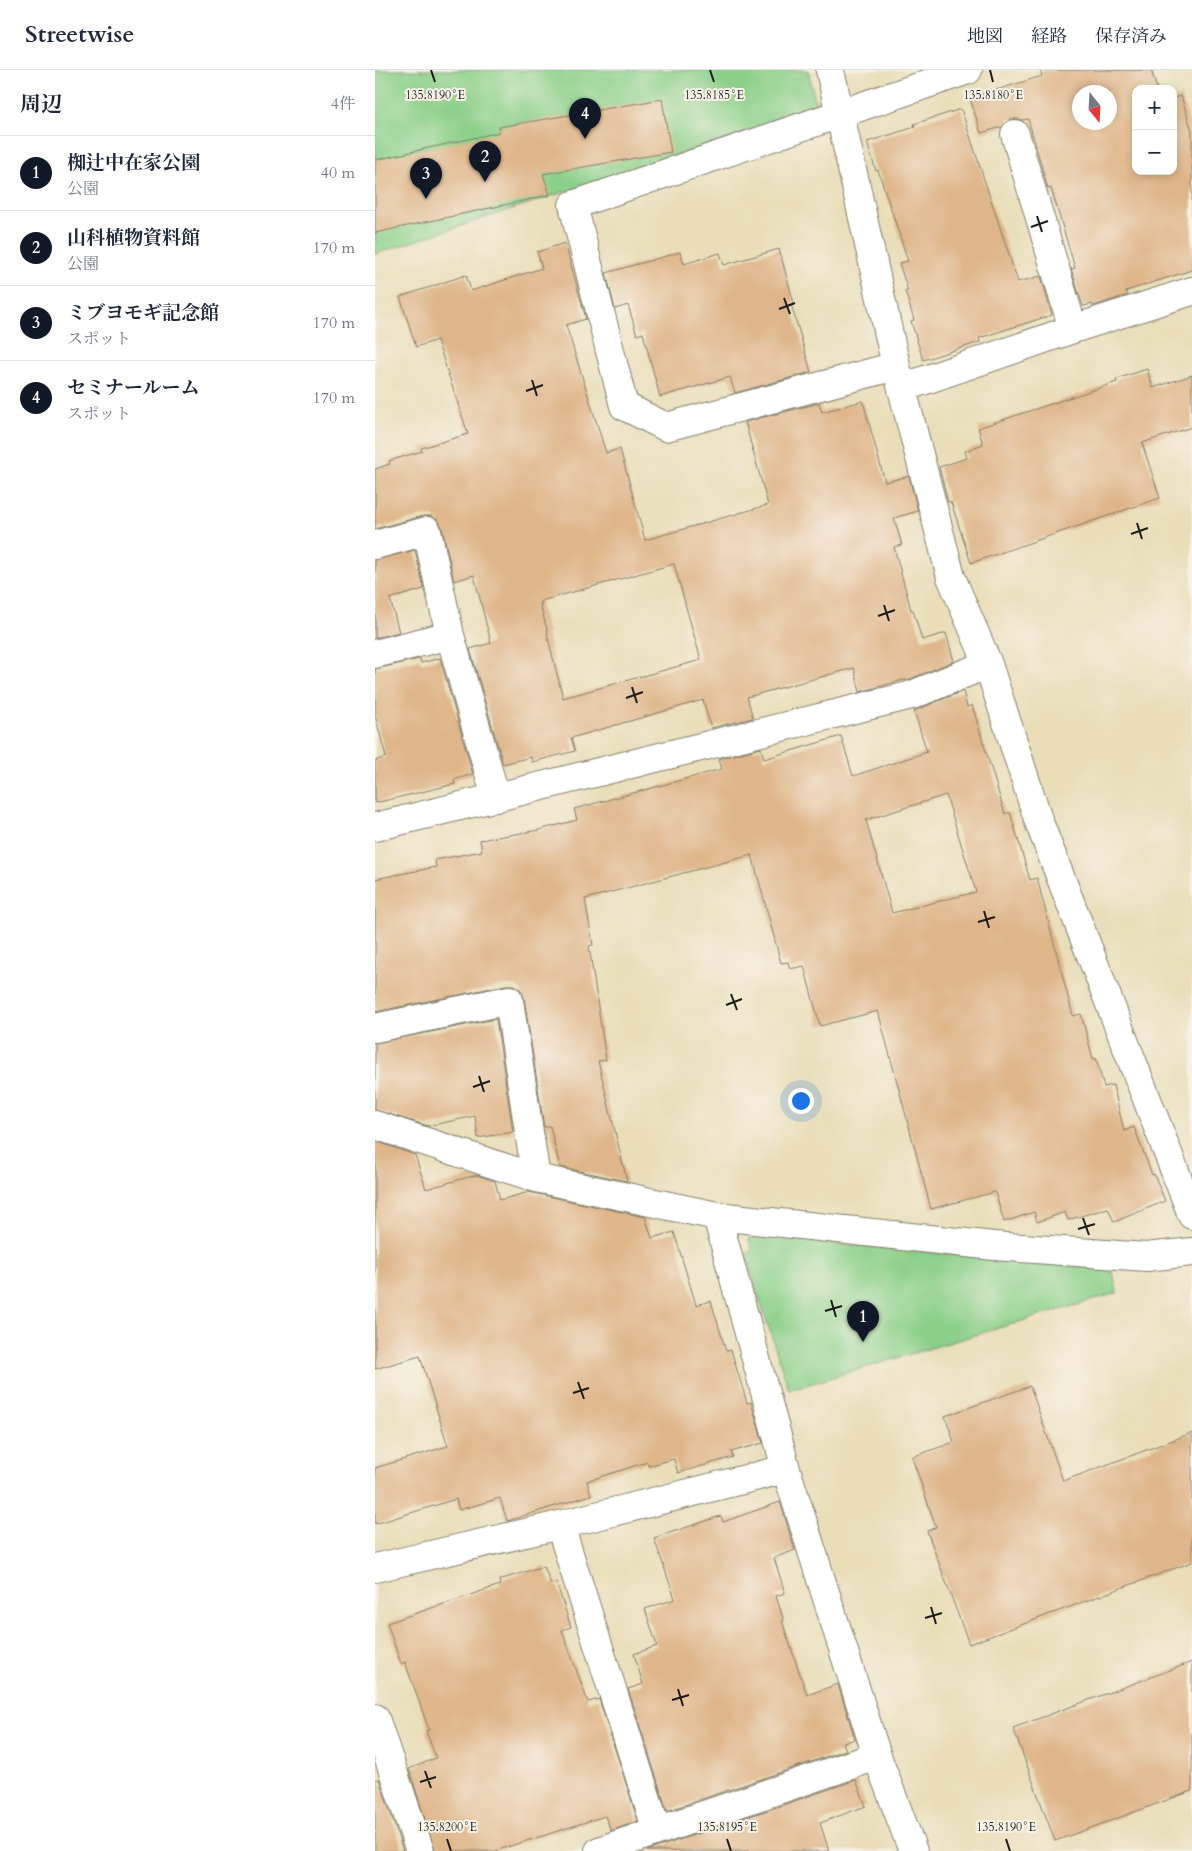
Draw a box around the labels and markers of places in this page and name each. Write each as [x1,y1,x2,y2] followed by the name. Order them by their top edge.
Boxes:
[569,98,601,139] pin: 4
[469,141,501,182] pin: 2
[410,158,442,199] pin: 3
[847,1301,879,1342] pin: 1

